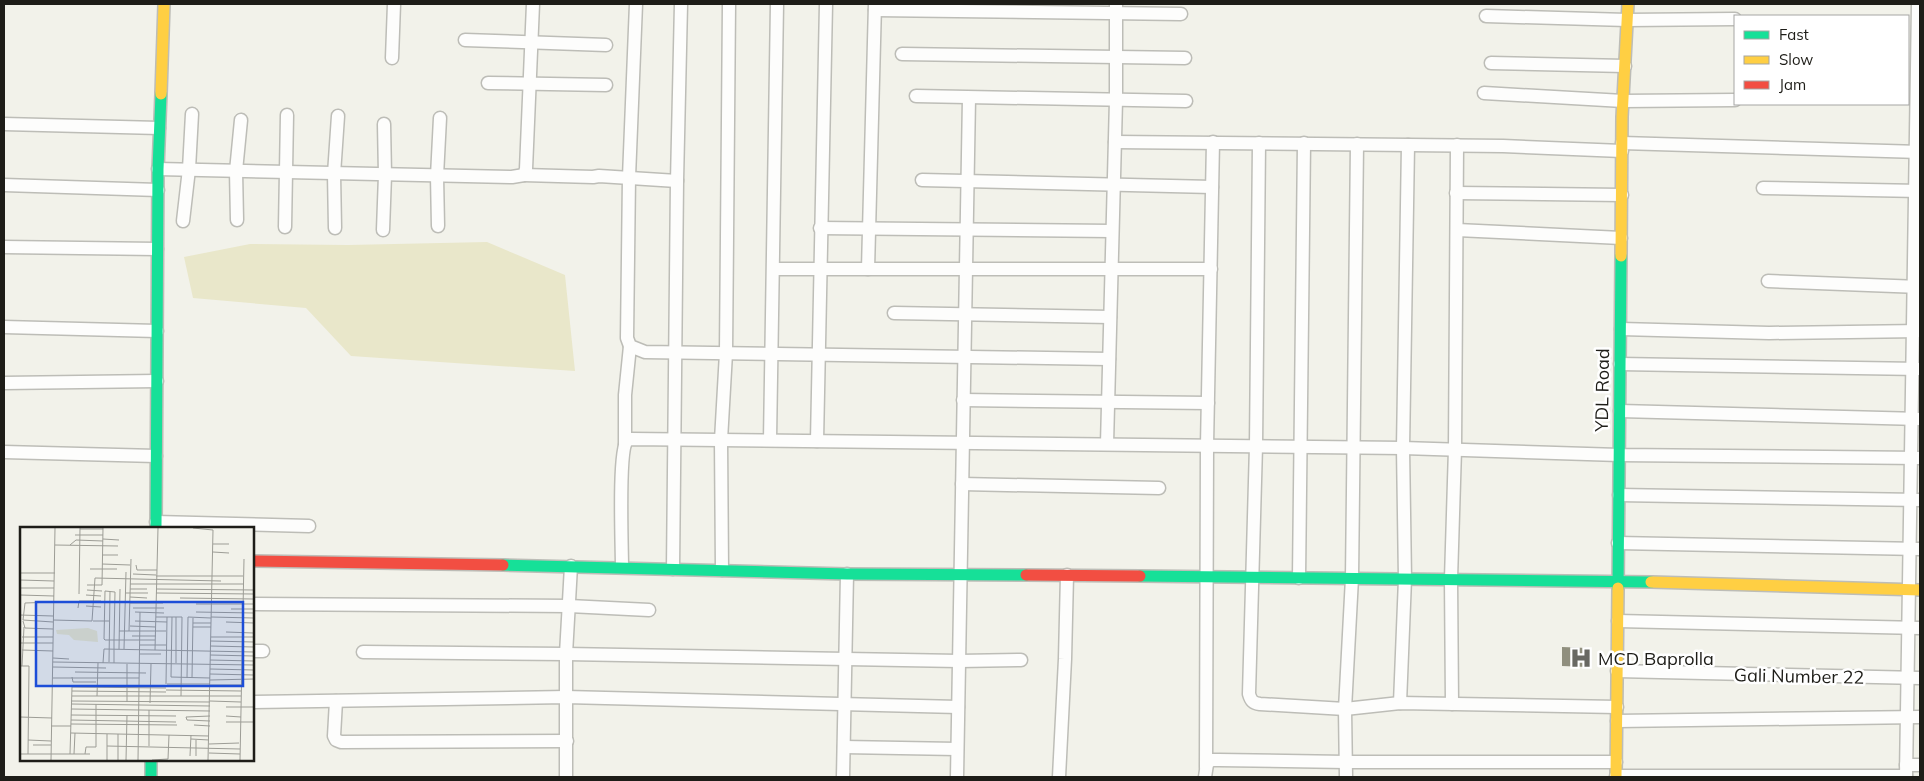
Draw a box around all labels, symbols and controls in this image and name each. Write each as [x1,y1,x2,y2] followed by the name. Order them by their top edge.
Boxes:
[1734,15,1909,105] legend
[1779,25,1809,44] text: Fast
[1779,50,1813,69] text: Slow
[1779,75,1806,94] text: Jam
[1590,348,1614,433] street label: YDL Road
[20,527,254,761] inset map
[1568,645,1594,671] hospital icon: MCD Baprolla
[1598,647,1714,670] place label: MCD Baprolla
[1734,663,1864,689] street label: Gali Number 22

